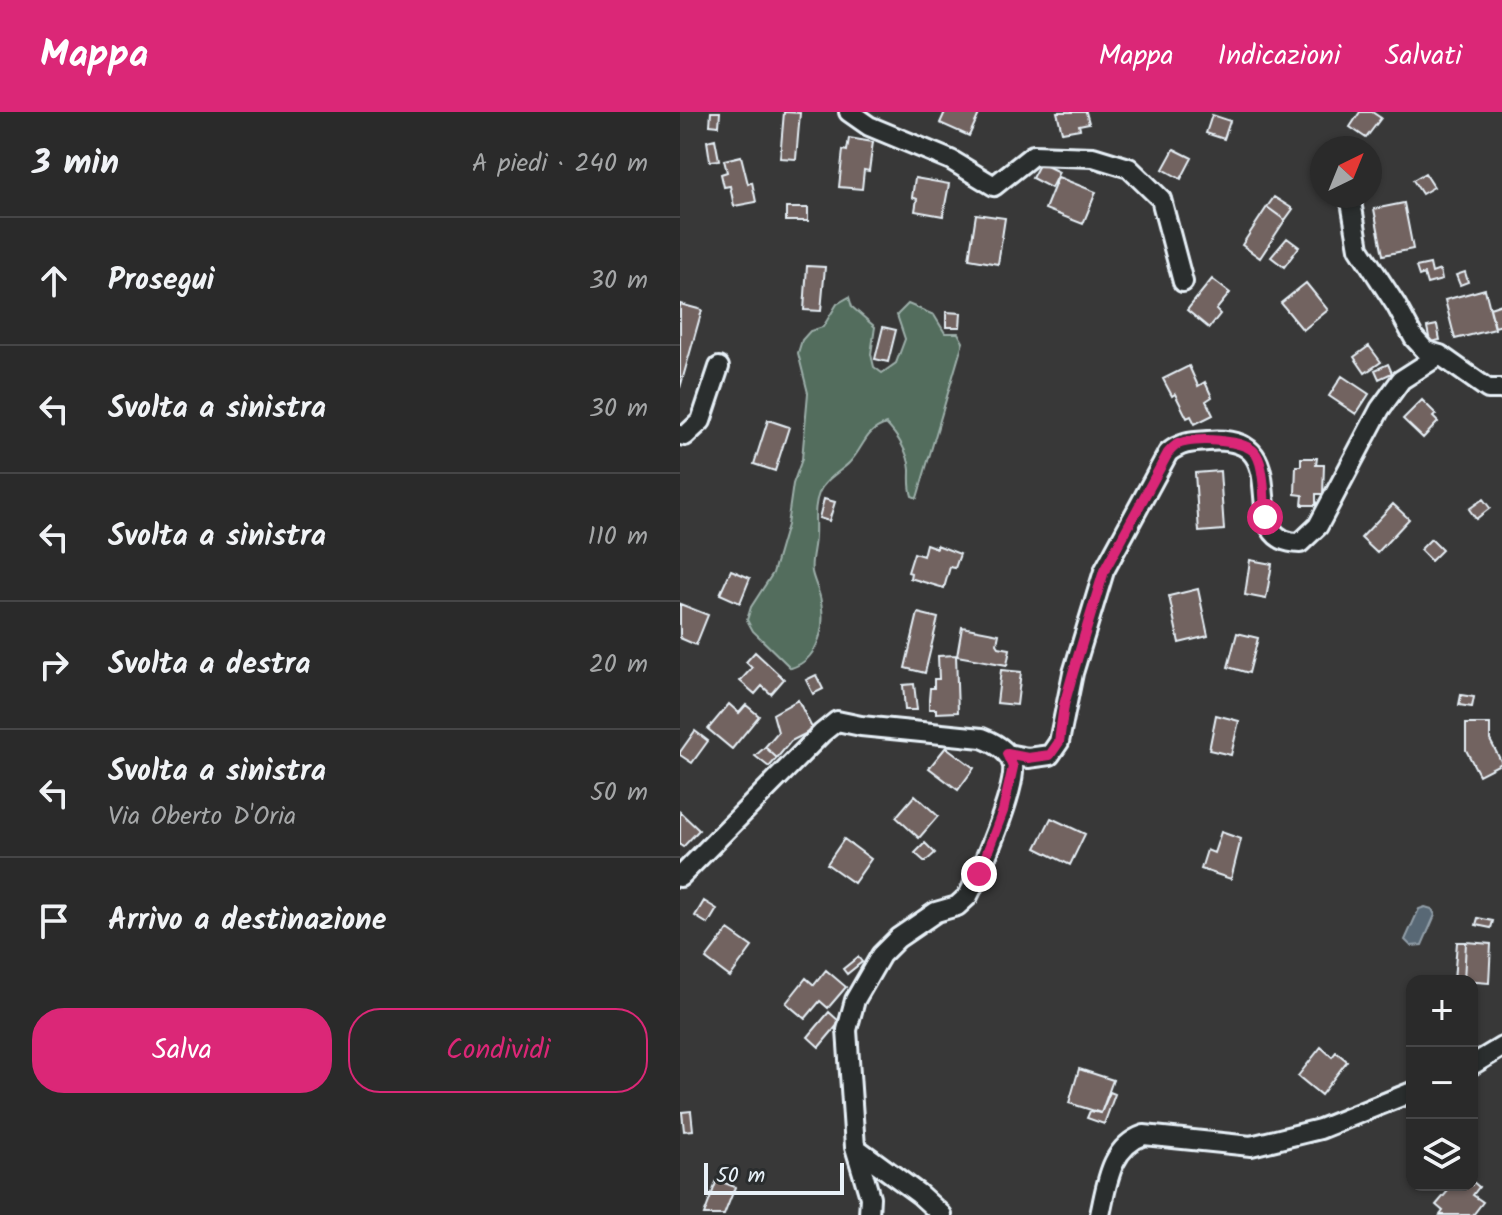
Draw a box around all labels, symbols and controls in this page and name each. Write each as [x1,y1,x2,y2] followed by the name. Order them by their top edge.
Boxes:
[40,26,148,86] text: Mappa
[1098,34,1174,79] text: Mappa
[1218,34,1341,79] text: Indicazioni
[1385,34,1462,79] text: Salvati
[1310,136,1382,208] north arrow
[32,137,119,191] text: 3 min
[472,143,648,185] text: A piedi · 240 m
[108,257,214,305] text: Prosegui
[32,259,76,303] icon: ahead
[589,260,648,302] text: 30 m
[108,385,326,433] text: Svolta a sinistra
[32,387,76,431] icon: left
[589,388,648,430] text: 30 m
[1247,499,1283,535] route start
[108,513,326,561] text: Svolta a sinistra
[32,515,76,559] icon: left
[588,516,648,558] text: 110 m
[108,641,311,689] text: Svolta a destra
[32,643,76,687] icon: right
[589,644,648,686] text: 20 m
[108,748,326,796] text: Svolta a sinistra
[32,771,76,815] icon: left
[590,772,648,814] text: 50 m
[108,796,296,838] text: Via Oberto D'Oria
[961,856,997,892] route end
[108,897,386,945] text: Arrivo a destinazione
[32,899,76,943] icon: arrive
[1406,975,1478,1191] map controls
[1406,975,1478,1047] button: +
[32,1008,332,1093] button: Salva
[348,1008,648,1093] button: Condividi
[1406,1047,1478,1119] button: −
[1406,1119,1478,1191] button: layers
[704,1159,844,1195] scale bar
[716,1159,765,1194] text: 50 m

